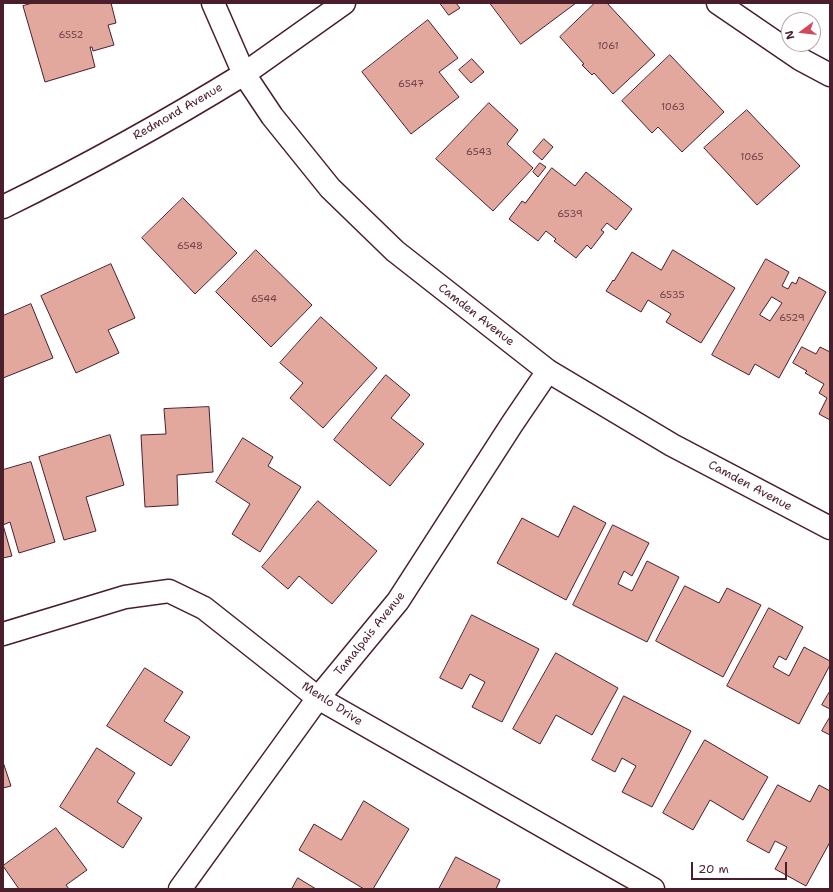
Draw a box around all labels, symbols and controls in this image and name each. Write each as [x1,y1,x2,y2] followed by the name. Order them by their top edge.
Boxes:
[781,12,821,52] north arrow
[59,29,83,41] house number: 6552
[782,29,798,41] text: N
[597,40,619,52] house number: 1061
[398,78,424,90] house number: 6547
[131,80,225,144] street label: Redmond Avenue
[661,101,685,113] house number: 1063
[466,146,492,158] house number: 6543
[740,151,764,163] house number: 1065
[557,208,583,220] house number: 6539
[177,240,203,252] house number: 6548
[435,281,517,349] street label: Camden Avenue
[659,289,685,301] house number: 6535
[251,293,277,305] house number: 6544
[779,312,805,324] house number: 6529
[706,458,794,514] street label: Camden Avenue
[332,589,408,679] street label: Tamalpais Avenue
[299,679,365,729] street label: Menlo Drive
[693,854,789,880] scale bar
[698,861,729,877] text: 20 m

